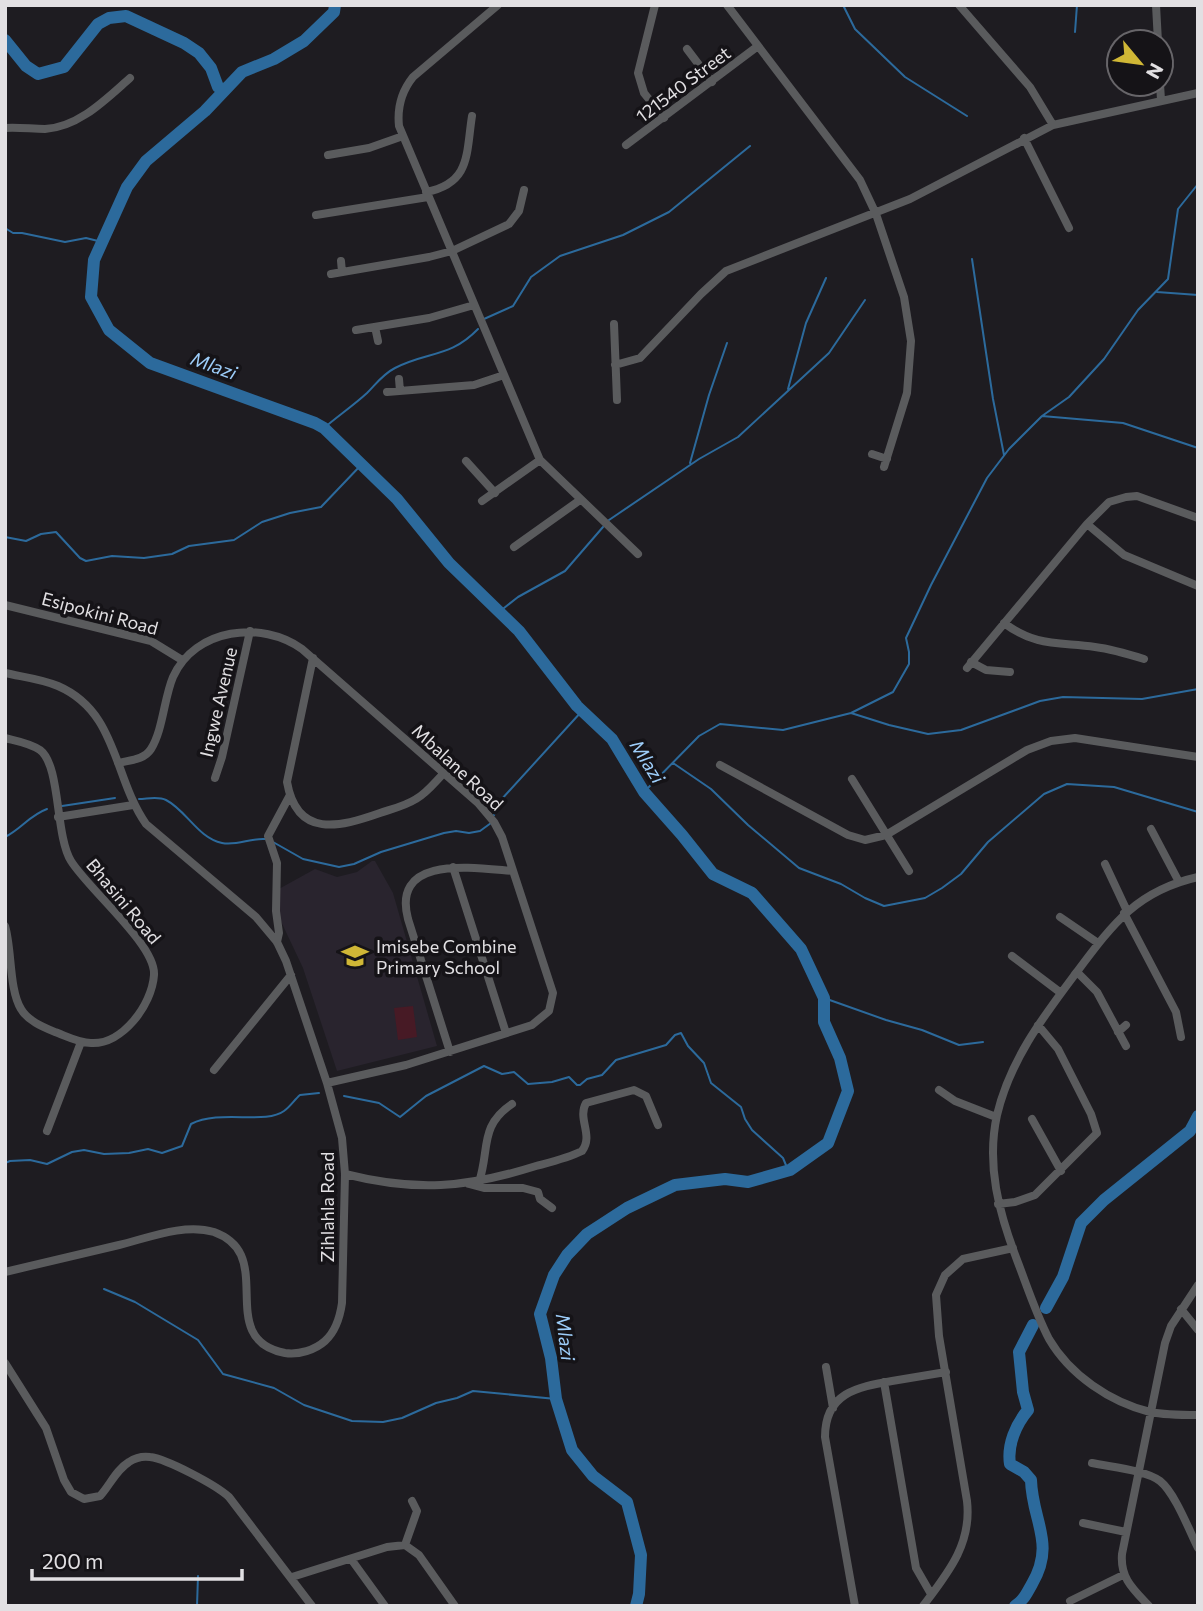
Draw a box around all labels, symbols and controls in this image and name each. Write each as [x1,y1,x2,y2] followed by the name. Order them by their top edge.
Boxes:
[1105,28,1175,98] north arrow
[631,41,735,127] street label: 121540 Street
[1142,60,1169,83] text: N
[188,346,241,384] water label: Mlazi
[39,587,161,639] street label: Esipokini Road
[195,645,241,759] street label: Ingwe Avenue
[408,719,508,815] street label: Mbalane Road
[626,735,671,788] water label: Mlazi
[82,854,166,948] street label: Bhasini Road
[376,935,517,978] place label: Imisebe Combine Primary School
[340,941,370,971] school or university icon: Imisebe Combine Primary School
[316,1152,338,1262] street label: Zihlahla Road
[552,1312,580,1363] water label: Mlazi
[32,1538,242,1582] scale bar
[42,1548,103,1573] text: 200 m

